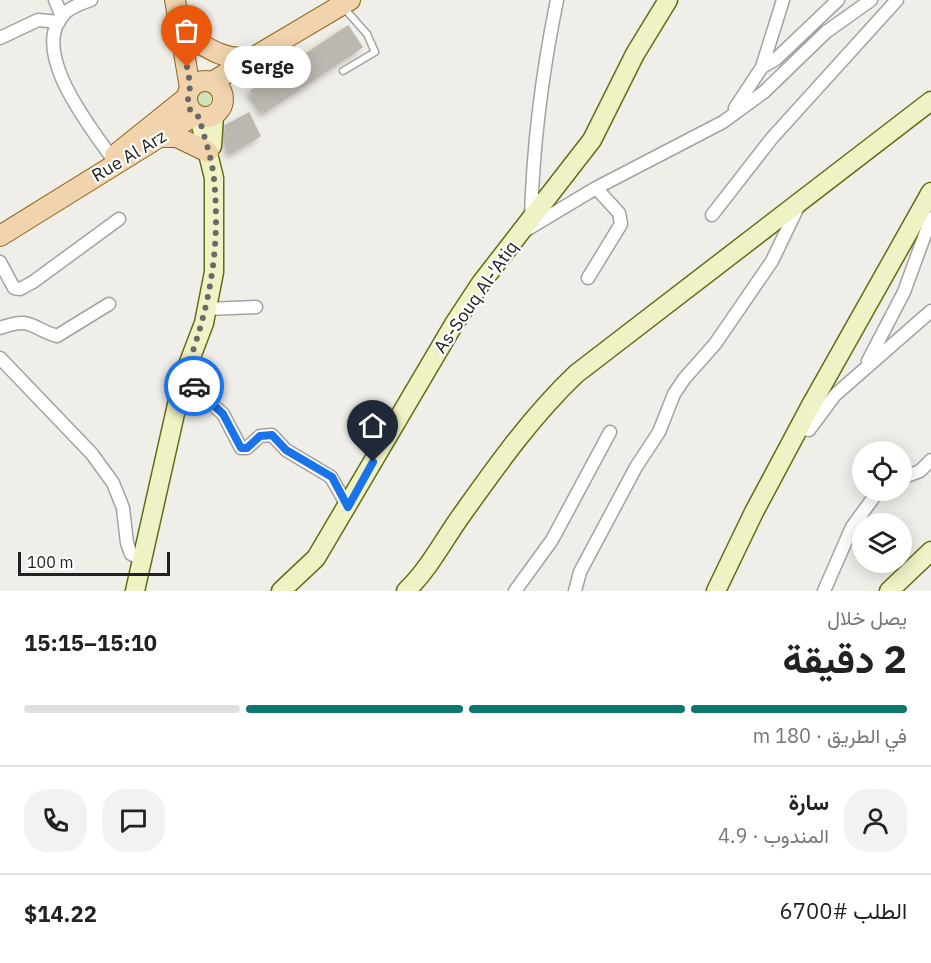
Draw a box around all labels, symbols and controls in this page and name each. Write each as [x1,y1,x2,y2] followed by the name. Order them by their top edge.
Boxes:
[161,5,212,67] pin
[170,14,203,47] icon: bag
[223,46,310,88] callout: Serge
[241,53,294,80] text: Serge
[87,124,170,187] street label: Rue Al Arz
[428,236,523,357] street label: As-Souq Al-'Atiq
[164,356,224,416] courier
[178,370,211,403] icon: car
[347,400,398,462] pin
[356,409,389,442] icon: home
[852,441,912,573] map controls
[852,441,912,501] button: locate
[852,513,912,573] button: layers
[18,549,170,576] scale bar
[27,552,74,572] text: 100 m
[827,604,907,631] text: يصل خلال
[24,628,157,657] text: 15:10–15:15
[782,633,907,684] text: 2 دقيقة
[753,722,907,749] text: في الطريق · 180 m
[788,787,829,816] text: سارة
[24,789,87,852] button: phone
[102,789,165,852] button: chat
[844,789,907,852] button: person
[718,822,829,849] text: المندوب · 4.9
[780,896,907,925] text: الطلب #6700
[24,899,97,928] text: $14.22

